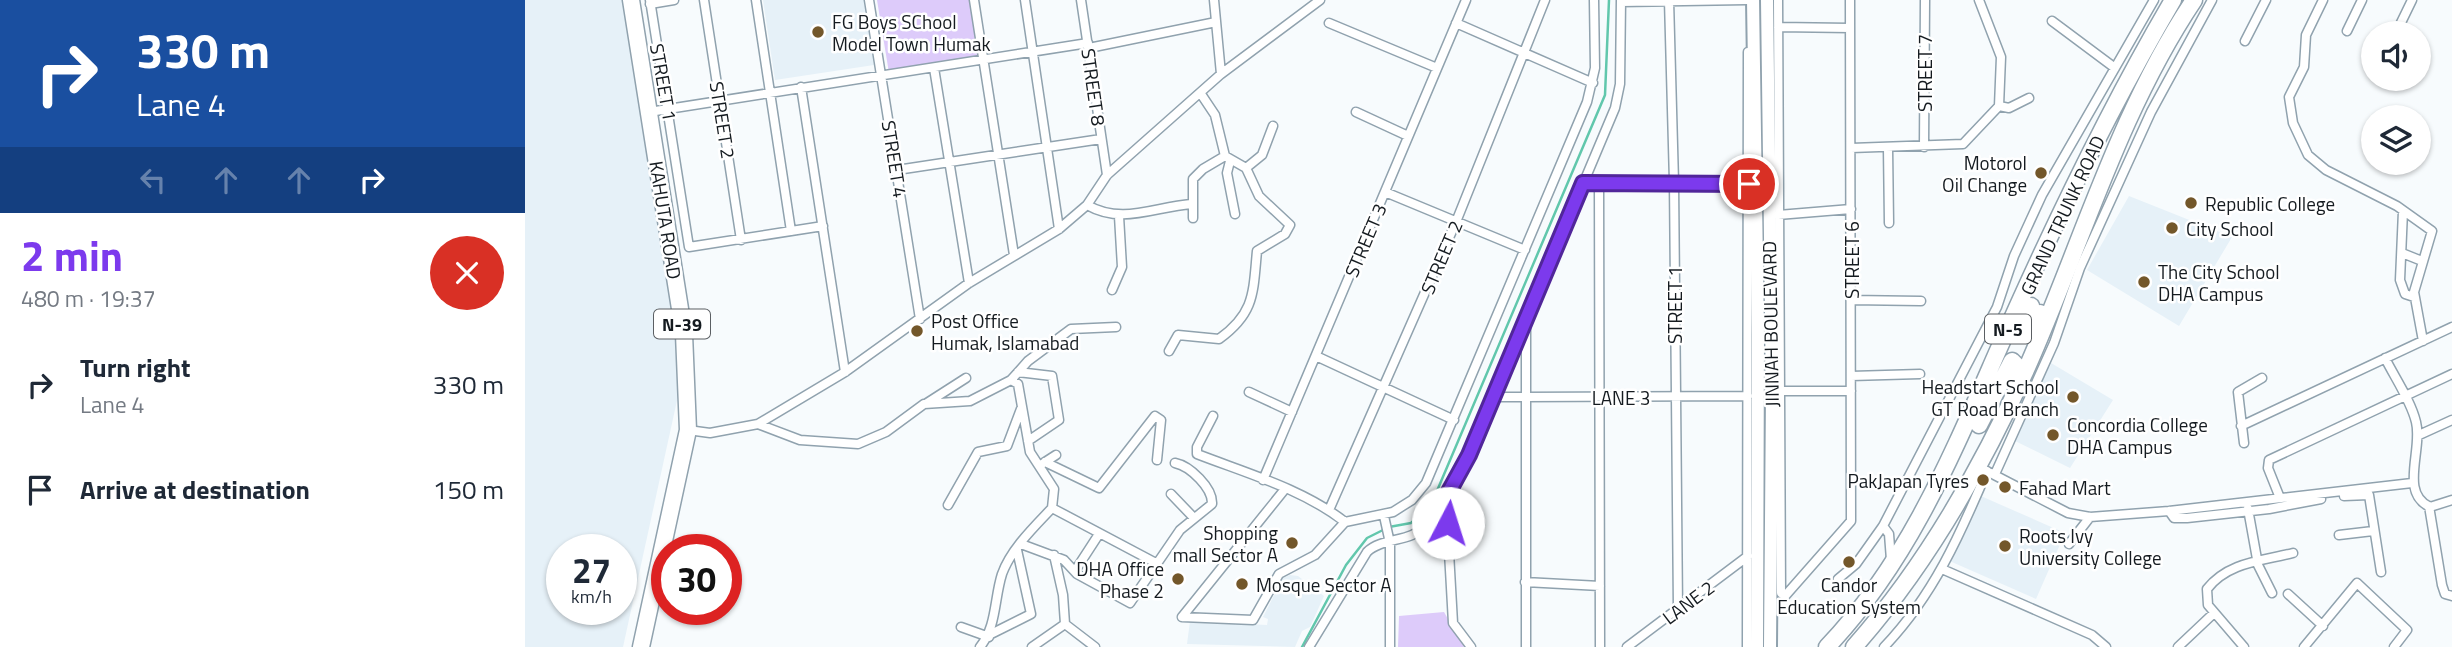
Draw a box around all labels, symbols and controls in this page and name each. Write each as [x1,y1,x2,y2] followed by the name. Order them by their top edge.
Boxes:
[832,7,991,58] place label: FG Boys SChool Model Town Humak
[136,12,270,87] text: 330 m
[2361,21,2431,175] map controls
[2361,21,2431,91] button: sound
[810,24,826,40] marker: FG Boys SChool Model Town Humak
[21,28,112,119] icon: right
[1910,34,1939,112] street label: STREET 7
[643,41,685,123] street label: STREET 1
[1074,46,1114,128] street label: STREET 8
[703,79,743,161] street label: STREET 2
[136,80,226,128] text: Lane 4
[2361,105,2431,175] button: layers
[875,118,915,200] street label: STREET 4
[2012,130,2112,300] street label: GRAND TRUNK ROAD
[1942,148,2027,199] place label: Motorol Oil Change
[1719,154,1779,214] pin
[642,159,690,281] street label: KAHUTA ROAD
[134,161,172,199] icon: left
[207,161,245,199] icon: ahead
[280,161,318,199] icon: ahead
[353,161,391,199] icon: right
[1730,165,1768,203] icon: arrive
[2033,165,2049,181] marker: Motorol Oil Change
[2205,189,2335,218] place label: Republic College
[2183,195,2199,211] marker: Republic College
[1336,199,1394,281] street label: STREET 3
[2186,214,2274,243] place label: City School
[1412,216,1470,298] street label: STREET 2
[2164,220,2180,236] marker: City School
[1837,221,1866,299] street label: STREET 6
[21,223,123,287] text: 2 min
[430,236,504,310] button: close
[1754,241,1786,407] street label: JINNAH BOULEVARD
[2158,257,2280,308] place label: The City School DHA Campus
[1660,266,1689,344] street label: STREET 1
[2136,274,2152,290] marker: The City School DHA Campus
[21,281,156,316] text: 480 m · 19:37
[931,306,1079,357] place label: Post Office Humak, Islamabad
[654,310,710,338] road number: N-39
[1985,314,2031,344] road number: N-5
[909,323,925,339] marker: Post Office Humak, Islamabad
[80,348,191,387] text: Turn right
[433,365,504,404] text: 330 m
[21,366,59,404] icon: right
[1921,372,2059,423] place label: Headstart School GT Road Branch
[1592,383,1650,412] street label: LANE 3
[80,387,144,422] text: Lane 4
[2065,389,2081,405] marker: Headstart School GT Road Branch
[2067,410,2208,461] place label: Concordia College DHA Campus
[2045,427,2061,443] marker: Concordia College DHA Campus
[1848,466,1969,495] place label: PakJapan Tyres
[80,470,310,509] text: Arrive at destination
[433,470,504,509] text: 150 m
[21,471,59,509] icon: arrive
[1975,472,1991,488] marker: PakJapan Tyres
[2019,473,2111,502] place label: Fahad Mart
[1997,479,2013,495] marker: Fahad Mart
[1411,486,1485,560] position arrow
[1173,518,1278,569] place label: Shopping mall Sector A
[2019,521,2162,572] place label: Roots Ivy University College
[651,534,742,625] speed limit sign: 30
[1284,535,1300,551] marker: Shopping mall Sector A
[1997,538,2013,554] marker: Roots Ivy University College
[572,543,611,597] text: 27
[1076,554,1164,605] place label: DHA Office Phase 2
[1841,554,1857,570] marker: Candor Education System
[1256,570,1392,599] place label: Mosque Sector A
[1777,570,1921,621] place label: Candor Education System
[1170,571,1186,587] marker: DHA Office Phase 2
[1656,573,1720,631] street label: LANE 2
[1234,576,1250,592] marker: Mosque Sector A
[571,583,612,610] text: km/h

